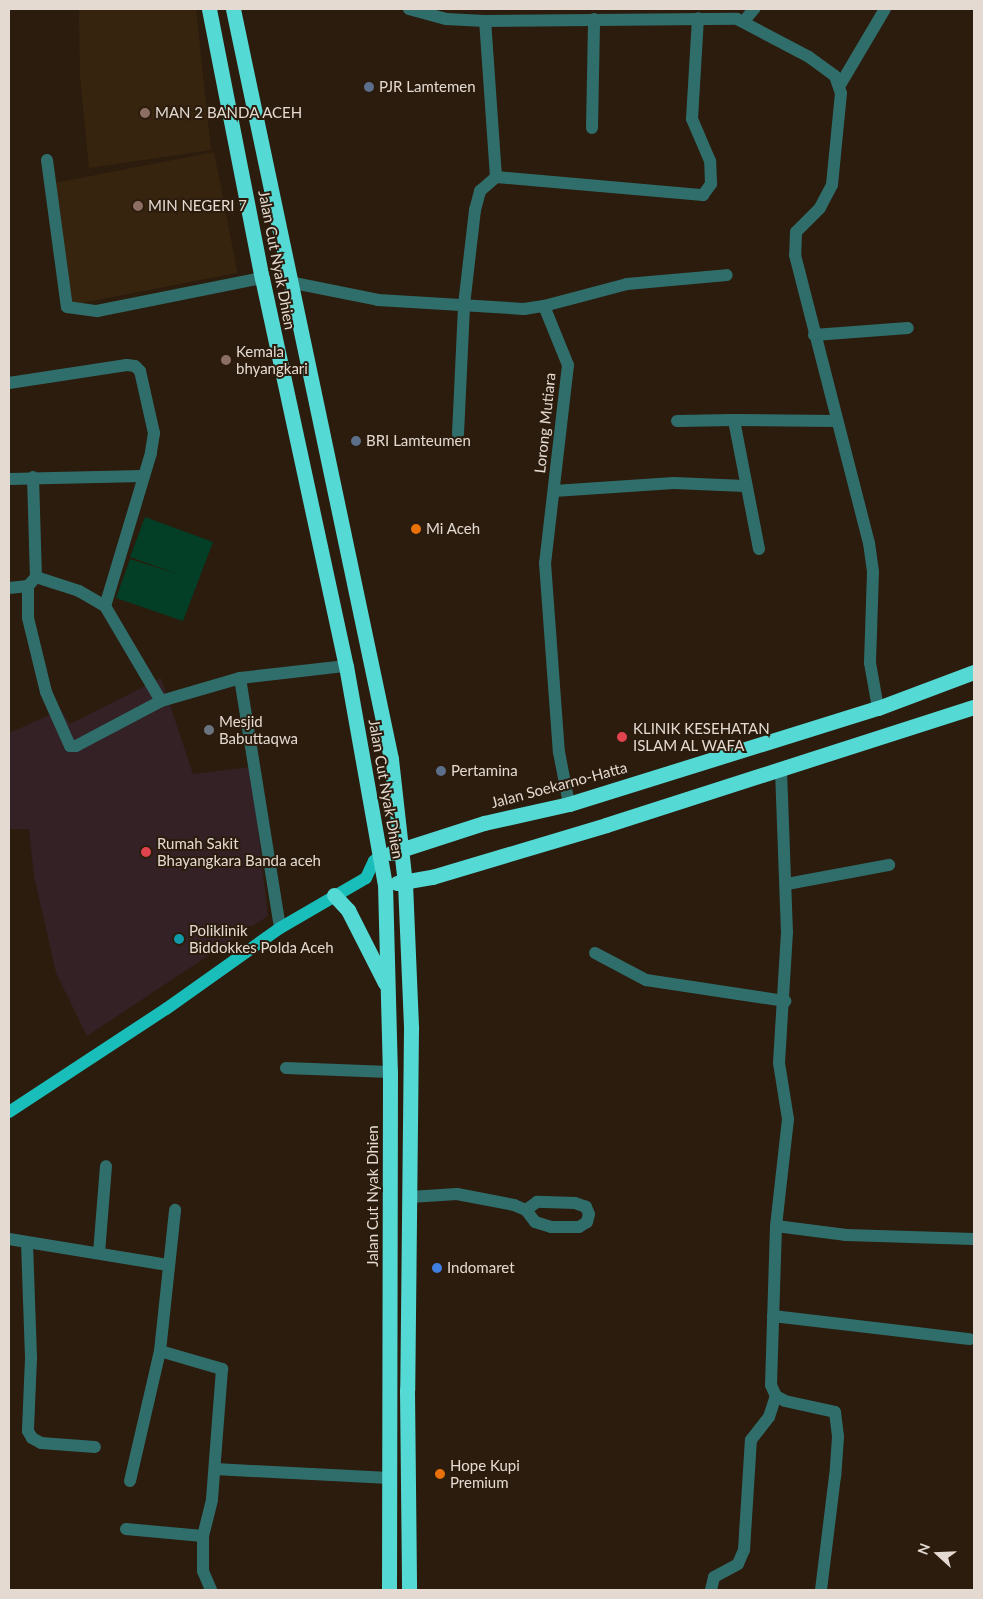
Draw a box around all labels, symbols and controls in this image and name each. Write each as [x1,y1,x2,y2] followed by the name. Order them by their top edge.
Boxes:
[379,78,476,96] place label: PJR Lamtemen
[363,81,375,93] marker: PJR Lamtemen
[155,104,303,122] place label: MAN 2 BANDA ACEH
[139,107,151,119] marker: MAN 2 BANDA ACEH
[255,189,299,331] street label: Jalan Cut Nyak Dhien
[148,197,247,215] place label: MIN NEGERI 7
[132,200,144,212] marker: MIN NEGERI 7
[236,342,308,377] place label: Kemala bhyangkari
[220,354,232,366] marker: Kemala bhyangkari
[531,372,559,474] street label: Lorong Mutiara
[366,432,471,450] place label: BRI Lamteumen
[350,435,362,447] marker: BRI Lamteumen
[426,520,481,538] place label: Mi Aceh
[410,523,422,535] marker: Mi Aceh
[219,712,298,747] place label: Mesjid Babuttaqwa
[365,718,407,860] street label: Jalan Cut Nyak Dhien
[633,719,770,754] place label: KLINIK KESEHATAN ISLAM AL WAFA
[203,724,215,736] marker: Mesjid Babuttaqwa
[615,730,629,744] marker: KLINIK KESEHATAN ISLAM AL WAFA
[489,758,629,812] street label: Jalan Soekarno-Hatta
[451,762,518,780] place label: Pertamina
[435,765,447,777] marker: Pertamina
[157,834,321,869] place label: Rumah Sakit Bhayangkara Banda aceh
[139,845,153,859] marker: Rumah Sakit Bhayangkara Banda aceh
[189,921,334,956] place label: Poliklinik Biddokkes Polda Aceh
[173,933,185,945] marker: Poliklinik Biddokkes Polda Aceh
[364,1125,382,1267] street label: Jalan Cut Nyak Dhien
[447,1259,515,1277] place label: Indomaret
[431,1262,443,1274] marker: Indomaret
[450,1456,520,1491] place label: Hope Kupi Premium
[434,1468,446,1480] marker: Hope Kupi Premium
[913,1529,963,1579] north arrow
[914,1541,933,1557] text: N

